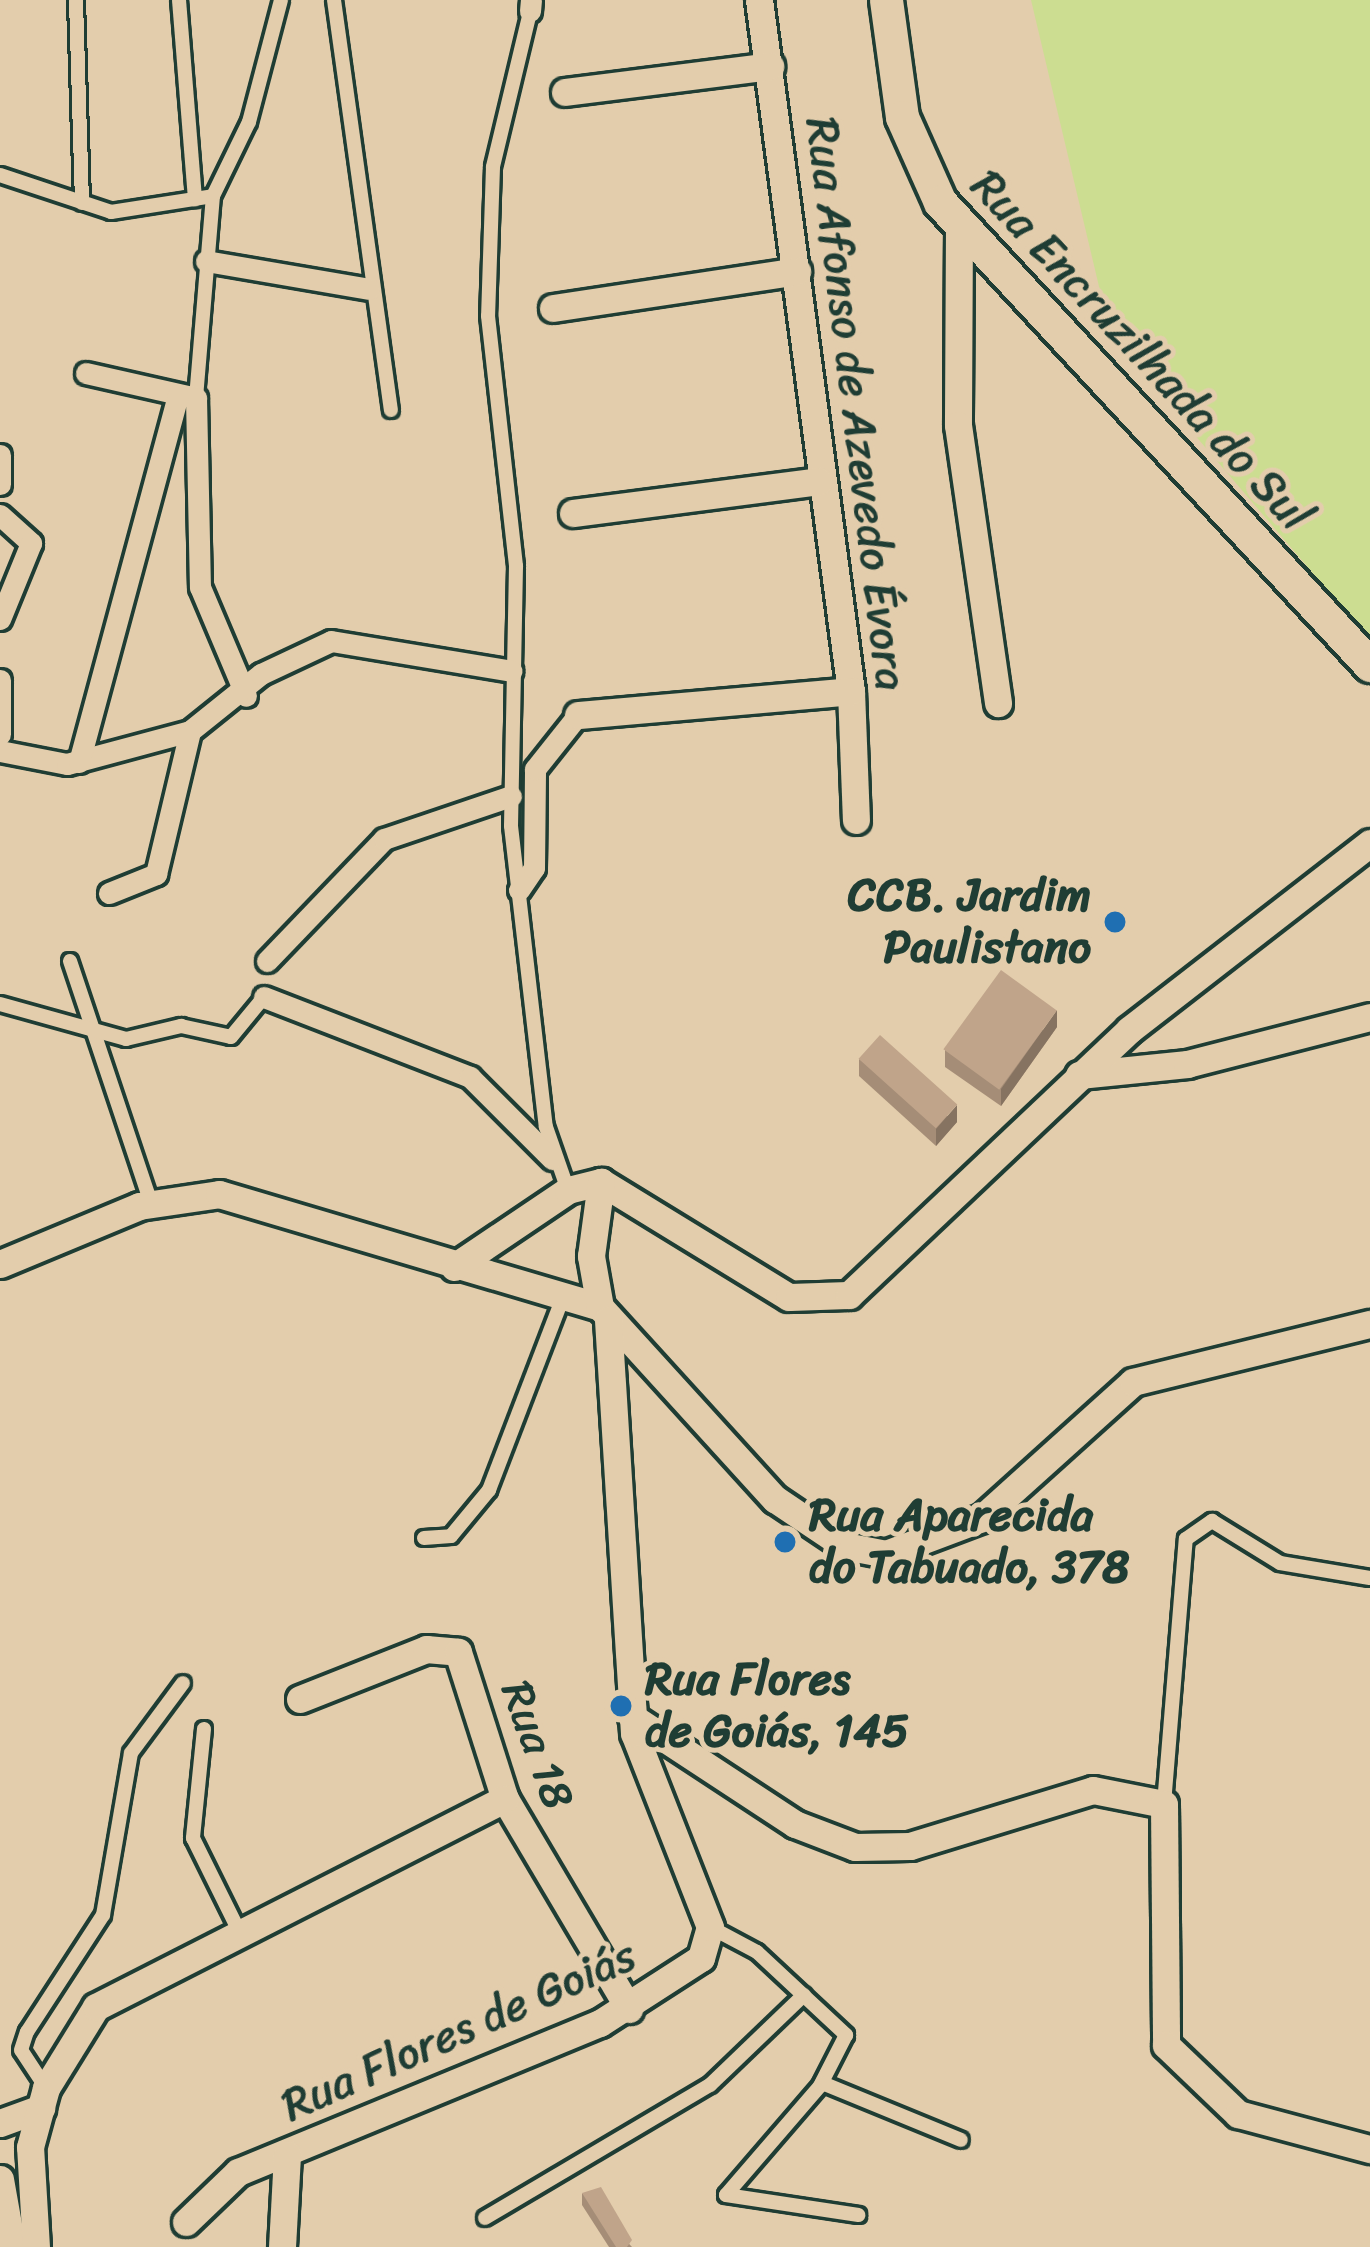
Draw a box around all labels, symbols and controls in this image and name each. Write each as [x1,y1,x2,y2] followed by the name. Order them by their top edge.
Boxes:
[794,113,918,695] street label: Rua Afonso de Azevedo Évora
[960,159,1322,543] street label: Rua Encruzilhada do Sul
[848,869,1091,975] place label: CCB. Jardim Paulistano
[1102,909,1128,935] marker: CCB. Jardim Paulistano
[809,1489,1130,1595] place label: Rua Aparecida do Tabuado, 378
[772,1529,798,1555] marker: Rua Aparecida do Tabuado, 378
[645,1653,909,1759] place label: Rua Flores de Goiás, 145
[489,1674,585,1816] street label: Rua 18
[608,1693,634,1719] marker: Rua Flores de Goiás, 145
[273,1928,645,2134] street label: Rua Flores de Goiás

